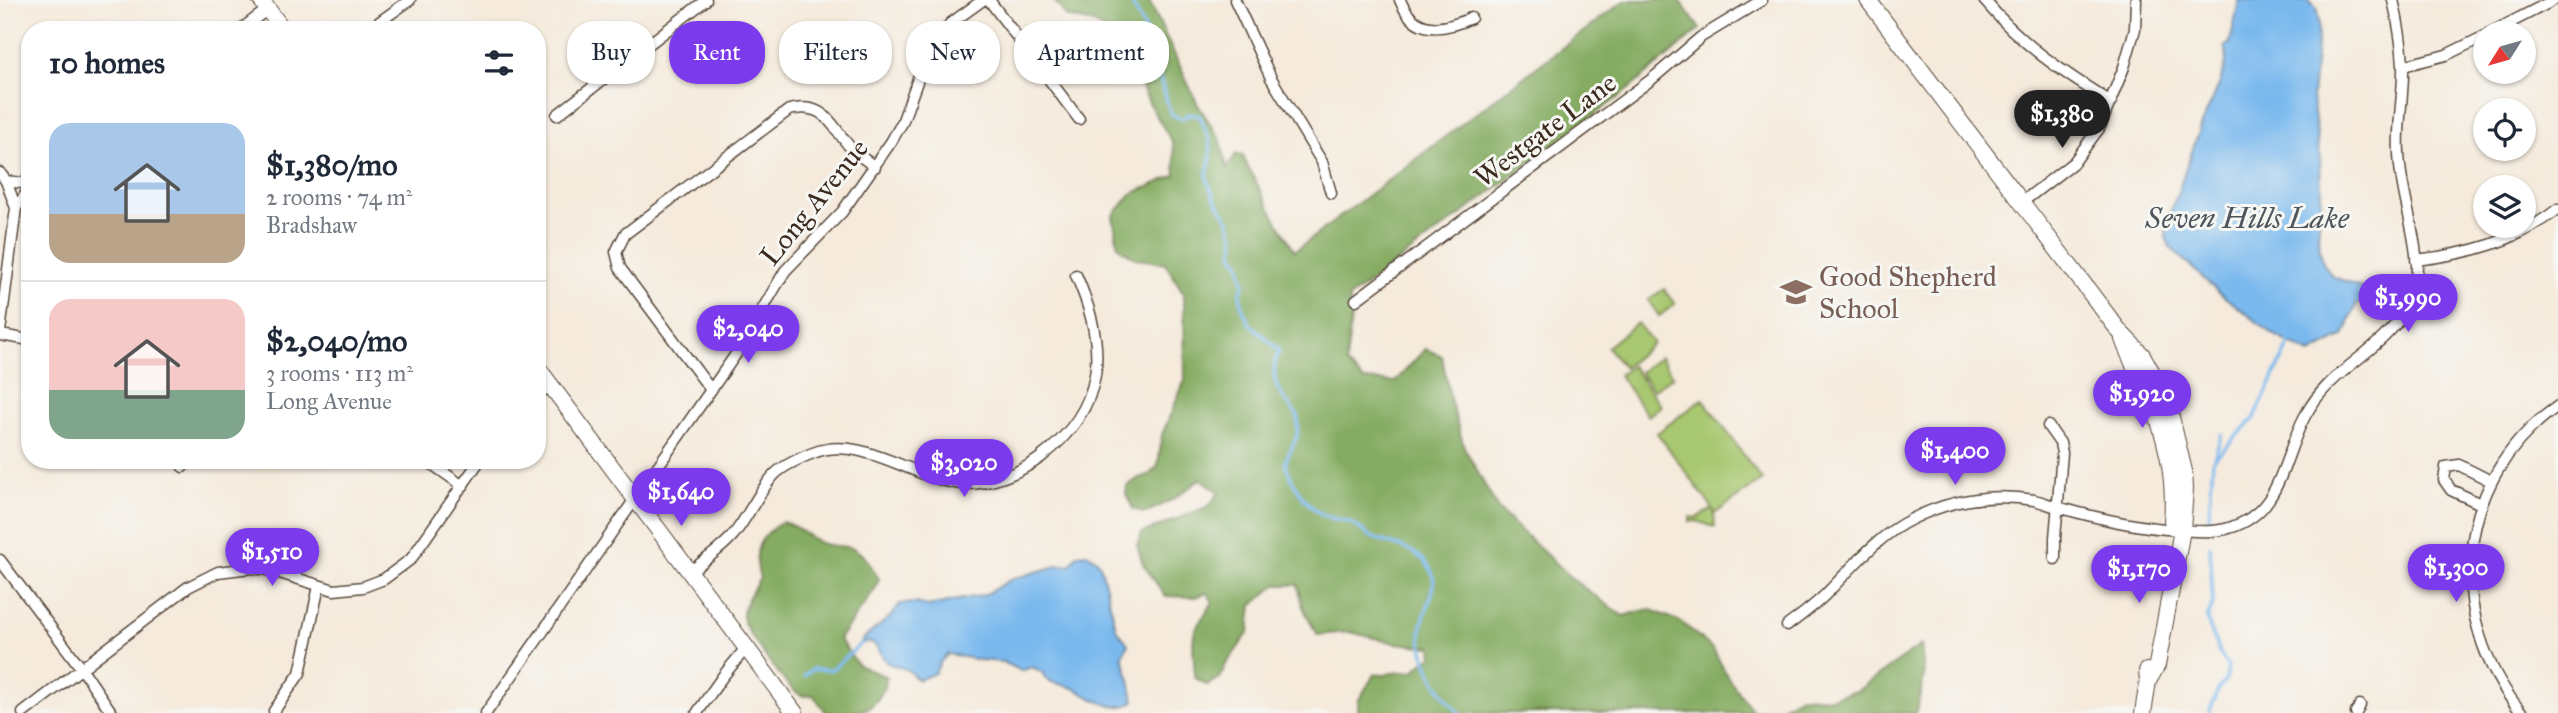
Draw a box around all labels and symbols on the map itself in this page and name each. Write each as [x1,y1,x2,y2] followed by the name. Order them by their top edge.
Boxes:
[2473,21,2536,84] north arrow
[1467,65,1623,195] street label: Westgate Lane
[2005,90,2119,150] pin: $1,380
[752,131,876,273] street label: Long Avenue
[2144,200,2350,236] water label: Seven Hills Lake
[1819,259,1997,326] place label: Good Shepherd School
[2351,274,2465,334] pin: $1,990
[1779,275,1813,309] school or university icon: Good Shepherd School
[691,306,805,365] pin: $2,040
[2085,370,2199,430] pin: $1,920
[1898,428,2012,487] pin: $1,400
[907,440,1021,499] pin: $3,020
[624,468,738,528] pin: $1,640
[215,528,329,588] pin: $1,510
[2399,544,2513,604] pin: $1,300
[2082,546,2196,605] pin: $1,170

